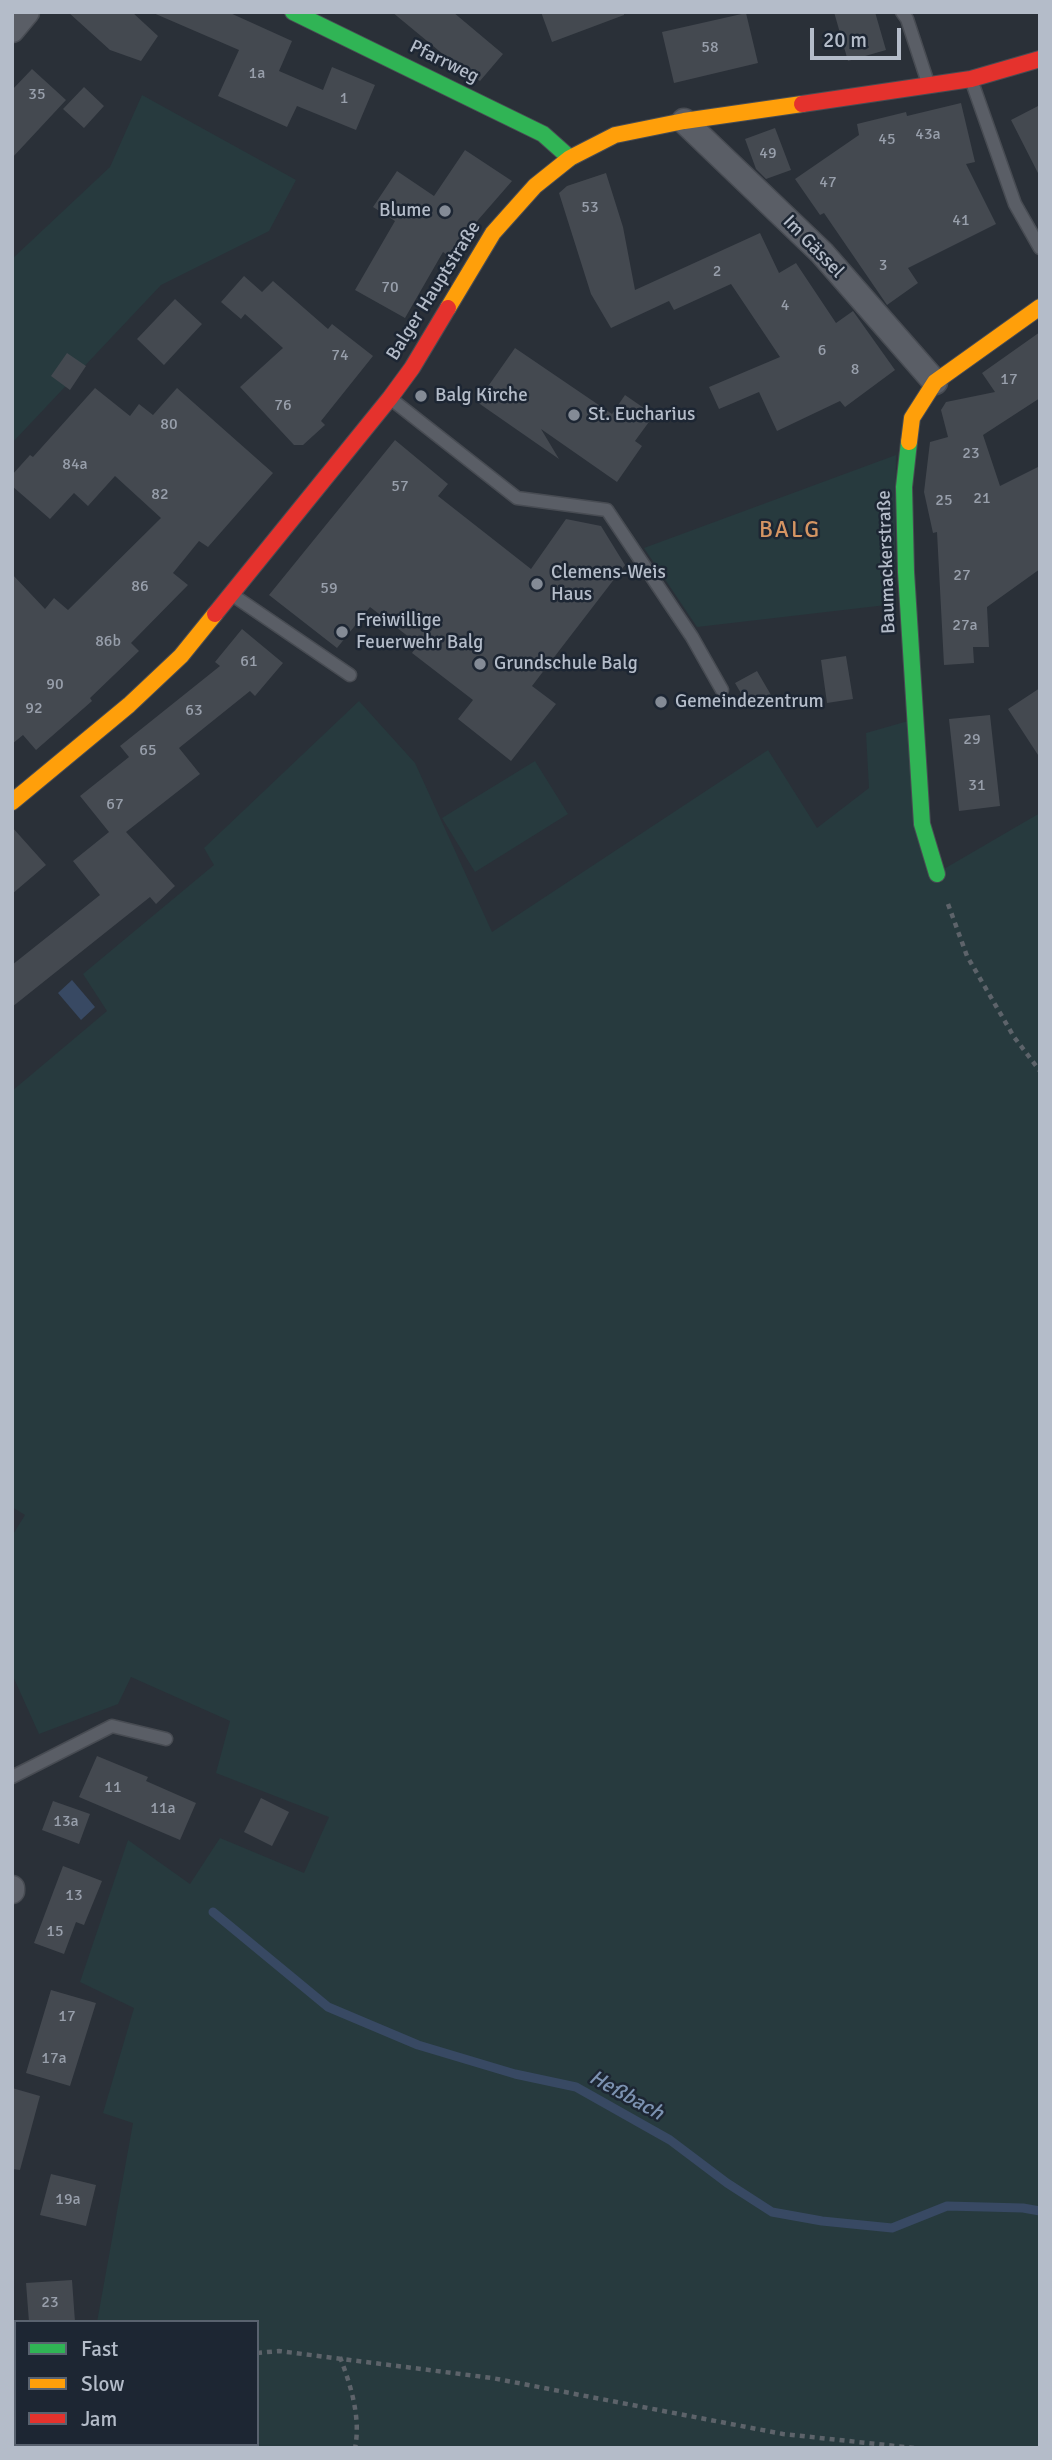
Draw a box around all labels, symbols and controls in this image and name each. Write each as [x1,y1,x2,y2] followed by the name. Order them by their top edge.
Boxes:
[814,14,905,58] scale bar
[823,27,867,53] text: 20 m
[406,35,482,89] street label: Pfarrweg
[701,38,719,58] house number: 58
[249,64,265,84] house number: 1a
[28,85,46,105] house number: 35
[340,89,348,109] house number: 1
[915,125,941,145] house number: 43a
[878,130,896,150] house number: 45
[759,144,777,164] house number: 49
[819,173,837,193] house number: 47
[581,198,599,218] house number: 53
[379,200,431,222] place label: Blume
[437,203,453,219] marker: Blume
[778,211,848,283] street label: Im Gässel
[952,211,970,231] house number: 41
[382,217,486,365] street label: Balger Hauptstraße
[879,256,887,276] house number: 3
[713,262,721,282] house number: 2
[381,278,399,298] house number: 70
[781,296,789,316] house number: 4
[818,341,826,361] house number: 6
[331,346,349,366] house number: 74
[851,360,859,380] house number: 8
[1000,370,1018,390] house number: 17
[435,385,528,407] place label: Balg Kirche
[413,388,429,404] marker: Balg Kirche
[274,396,292,416] house number: 76
[588,404,695,426] place label: St. Eucharius
[566,407,582,423] marker: St. Eucharius
[160,415,178,435] house number: 80
[962,444,980,464] house number: 23
[62,455,88,475] house number: 84a
[391,477,409,497] house number: 57
[151,485,169,505] house number: 82
[973,489,991,509] house number: 21
[873,490,901,634] street label: Baumackerstraße
[935,491,953,511] house number: 25
[759,517,821,545] district label: BALG
[551,562,666,606] place label: Clemens-Weis Haus
[953,566,971,586] house number: 27
[529,576,545,592] marker: Clemens-Weis Haus
[131,577,149,597] house number: 86
[320,579,338,599] house number: 59
[356,610,483,654] place label: Freiwillige Feuerwehr Balg
[952,616,978,636] house number: 27a
[334,624,350,640] marker: Freiwillige Feuerwehr Balg
[95,632,121,652] house number: 86b
[240,652,258,672] house number: 61
[494,653,638,675] place label: Grundschule Balg
[472,656,488,672] marker: Grundschule Balg
[46,675,64,695] house number: 90
[675,691,824,713] place label: Gemeindezentrum
[653,694,669,710] marker: Gemeindezentrum
[25,699,43,719] house number: 92
[185,701,203,721] house number: 63
[963,730,981,750] house number: 29
[139,741,157,761] house number: 65
[968,776,986,796] house number: 31
[106,795,124,815] house number: 67
[104,1778,122,1798] house number: 11
[150,1799,176,1819] house number: 11a
[53,1812,79,1832] house number: 13a
[65,1886,83,1906] house number: 13
[46,1922,64,1942] house number: 15
[58,2007,76,2027] house number: 17
[41,2049,67,2069] house number: 17a
[585,2065,667,2127] water label: Heßbach
[55,2190,81,2210] house number: 19a
[41,2293,59,2313] house number: 23
[14,2320,259,2446] legend
[81,2336,118,2362] text: Fast
[81,2371,125,2397] text: Slow
[81,2406,117,2432] text: Jam

